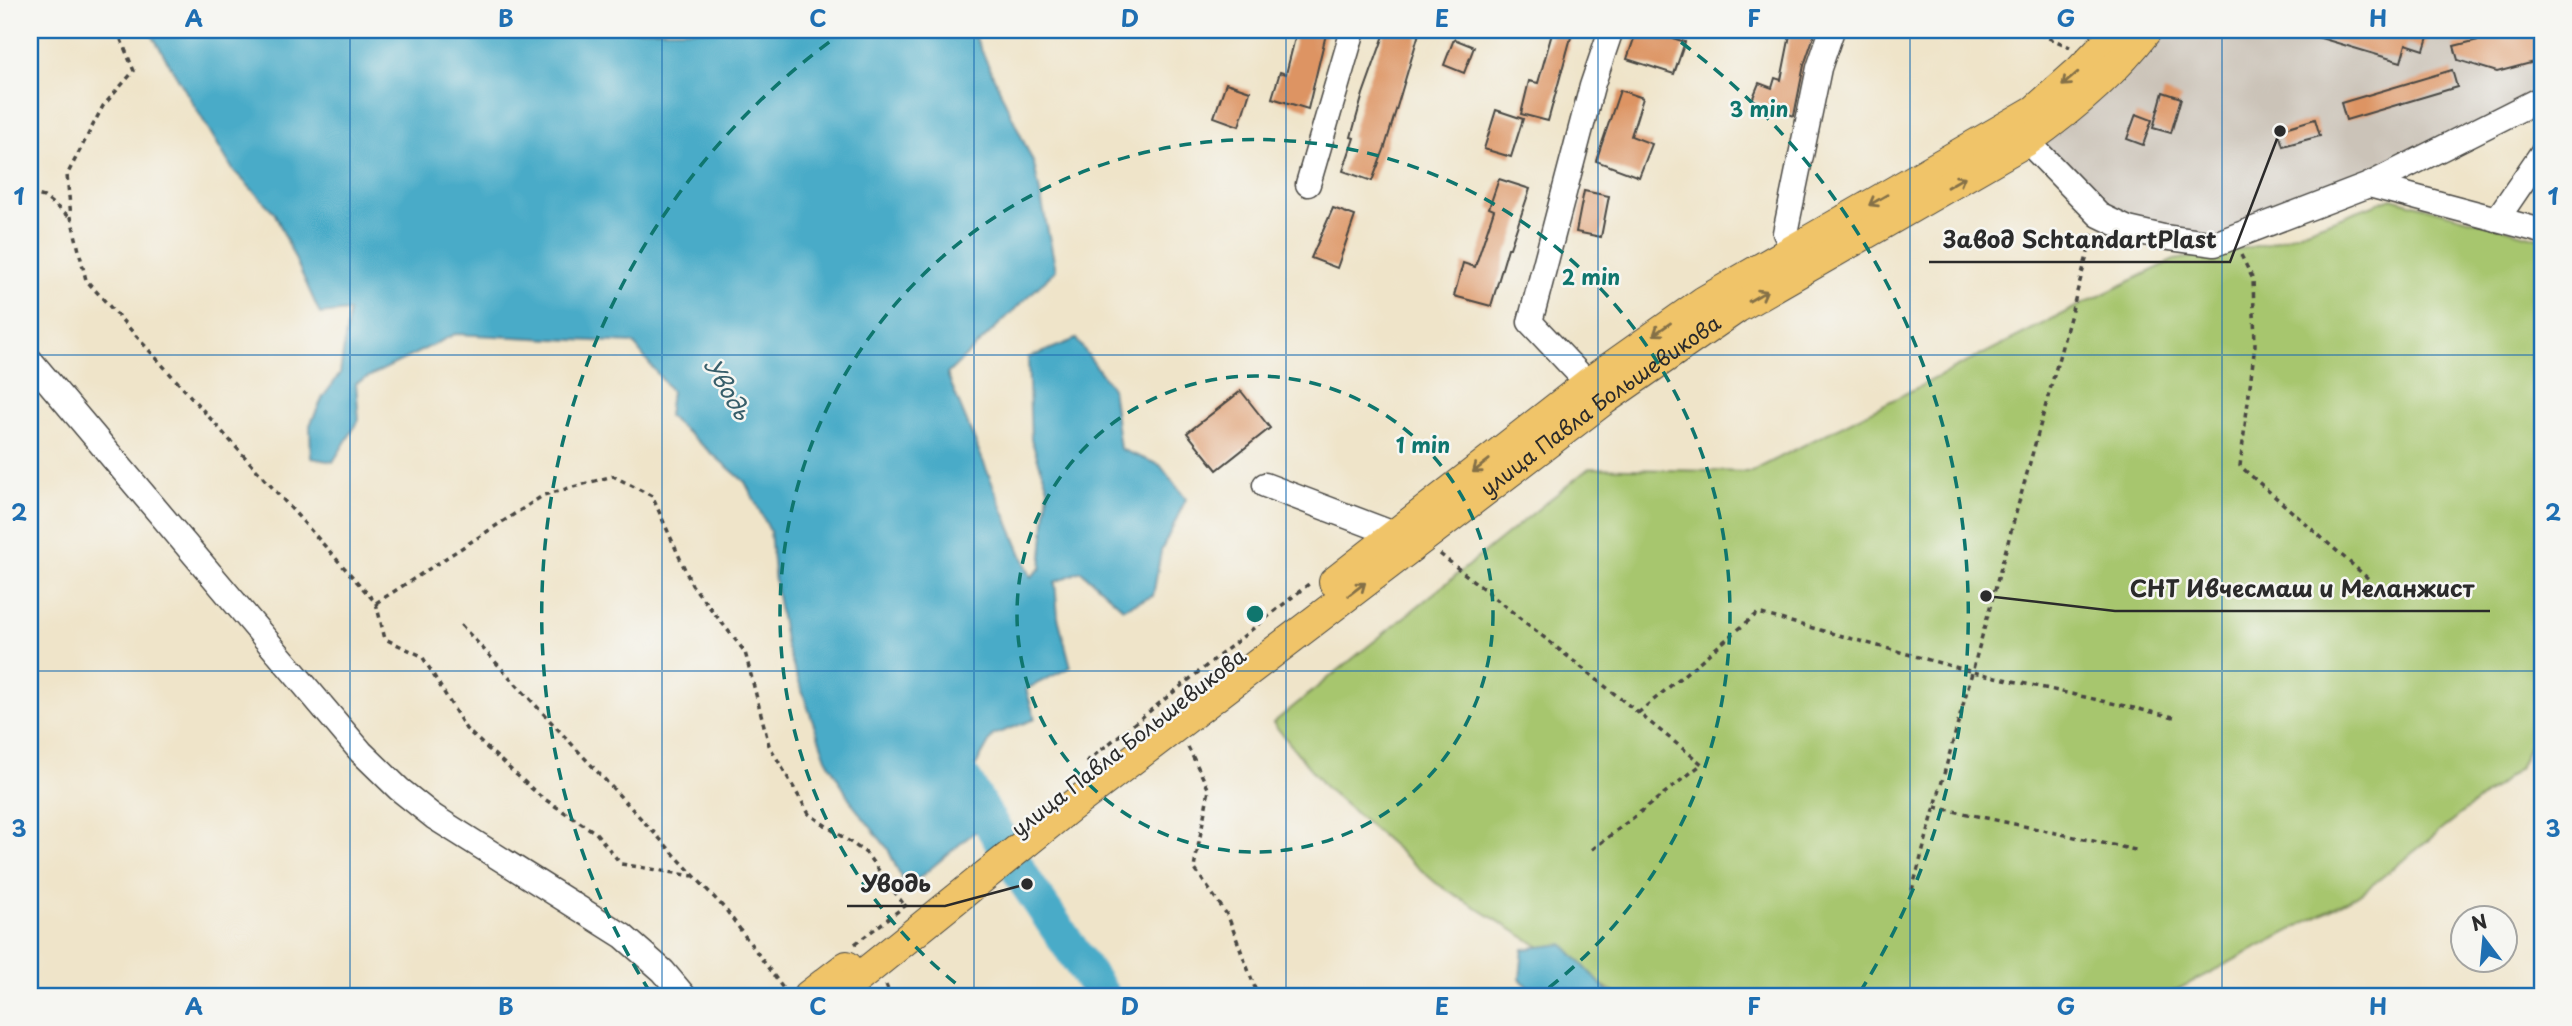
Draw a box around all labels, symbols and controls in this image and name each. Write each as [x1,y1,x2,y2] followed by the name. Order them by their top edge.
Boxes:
[185,0,203,35] text: A
[498,0,514,35] text: B
[809,0,827,35] text: C
[1121,0,1139,35] text: D
[1435,0,1449,35] text: E
[1747,0,1761,35] text: F
[2057,0,2075,35] text: G
[2369,0,2387,35] text: H
[2061,71,2079,87] one-way arrow
[1729,92,1789,124] text: 3 min
[1945,175,1965,189] one-way arrow
[14,178,25,213] text: 1
[2548,178,2559,213] text: 1
[1869,193,1889,207] one-way arrow
[1929,218,2230,262] callout: Завод SchtandartPlast
[1942,221,2217,256] text: Завод SchtandartPlast
[1562,260,1620,292] text: 2 min
[1748,289,1768,303] one-way arrow
[1473,306,1726,503] street label: улица Павла Большевикова
[1653,322,1672,336] one-way arrow
[696,351,761,427] water label: Уводь
[1396,428,1450,460] text: 1 min
[1472,459,1490,474] one-way arrow
[11,494,27,529] text: 2
[2545,494,2561,529] text: 2
[2115,567,2490,611] callout: СНТ Ивчесмаш и Меланжист
[2130,570,2475,605] text: СНТ Ивчесмаш и Меланжист
[1348,581,1366,596] one-way arrow
[1243,602,1267,626] centre of rings
[1003,639,1252,843] street label: улица Павла Большевикова
[11,810,27,845] text: 3
[2545,810,2561,845] text: 3
[847,862,945,906] callout: Уводь
[860,865,931,900] text: Уводь
[2450,904,2520,974] north arrow
[2468,906,2490,937] text: N
[185,988,203,1023] text: A
[498,988,514,1023] text: B
[809,988,827,1023] text: C
[1121,988,1139,1023] text: D
[1435,988,1449,1023] text: E
[1747,988,1761,1023] text: F
[2057,988,2075,1023] text: G
[2369,988,2387,1023] text: H

